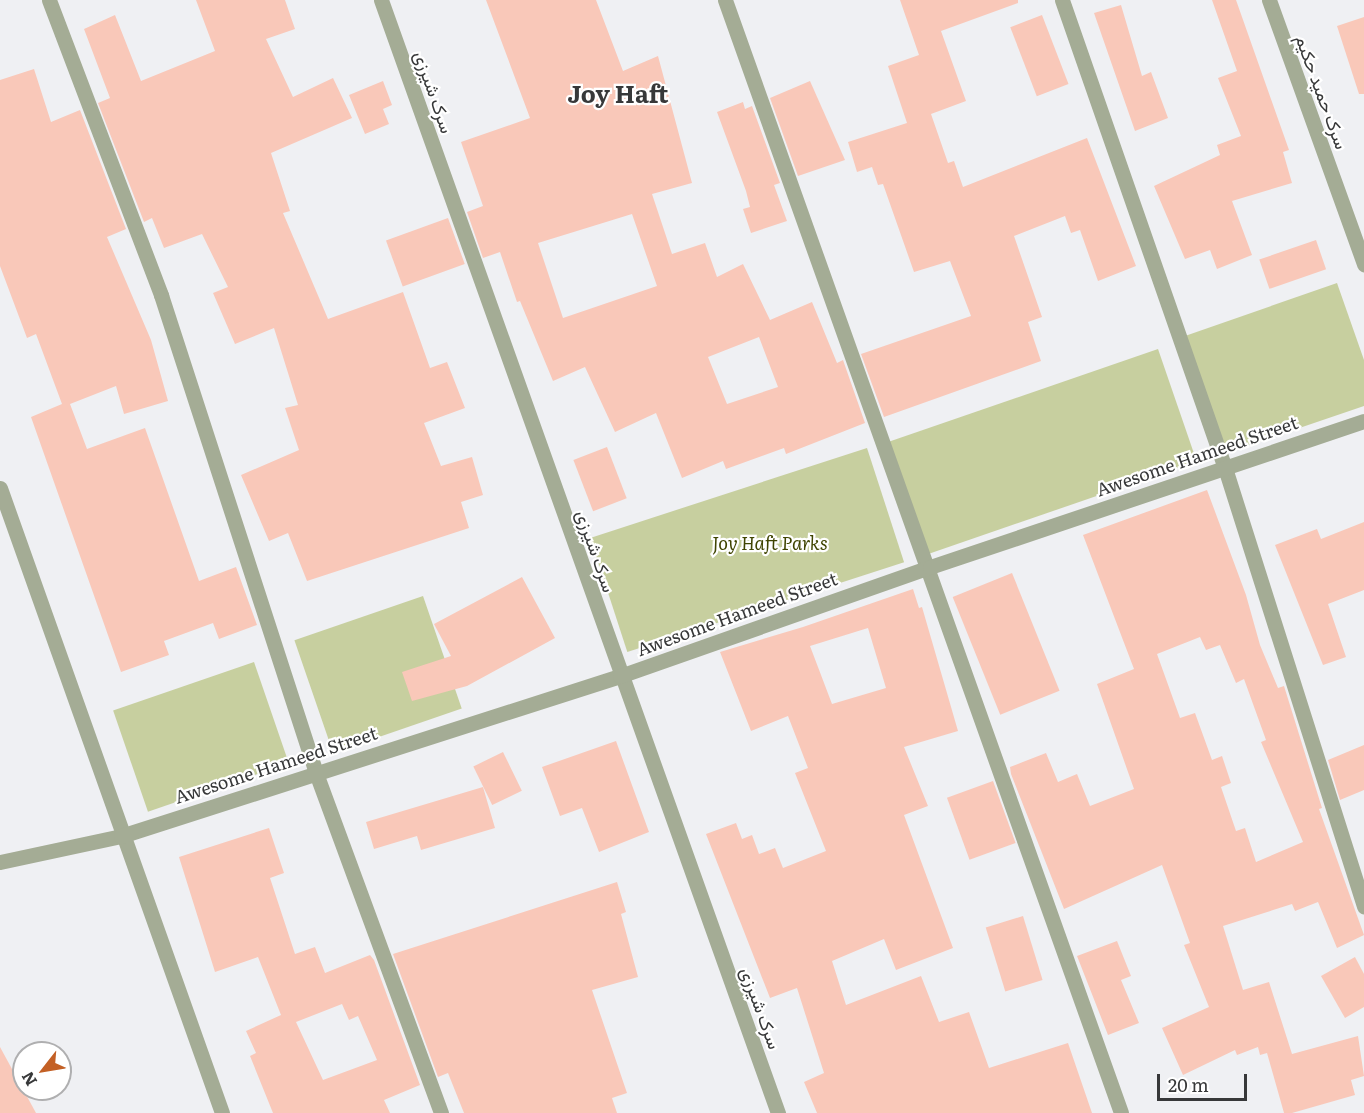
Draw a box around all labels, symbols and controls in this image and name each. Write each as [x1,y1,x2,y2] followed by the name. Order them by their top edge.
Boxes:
[1291,32,1353,152] street label: سرک حمید حکیم
[410,48,458,136] street label: سرک شیرزی
[568,79,668,107] district label: Joy Haft
[1093,411,1301,501] street label: Awesome Hameed Street
[572,507,620,595] street label: سرک شیرزی
[712,532,828,554] park label: Joy Haft Parks
[634,568,840,660] street label: Awesome Hameed Street
[172,722,380,808] street label: Awesome Hameed Street
[736,964,786,1052] street label: سرک شیرزی
[12,1041,72,1101] north arrow
[1160,1062,1250,1100] scale bar
[15,1067,42,1091] text: N
[1168,1071,1209,1098] text: 20 m

